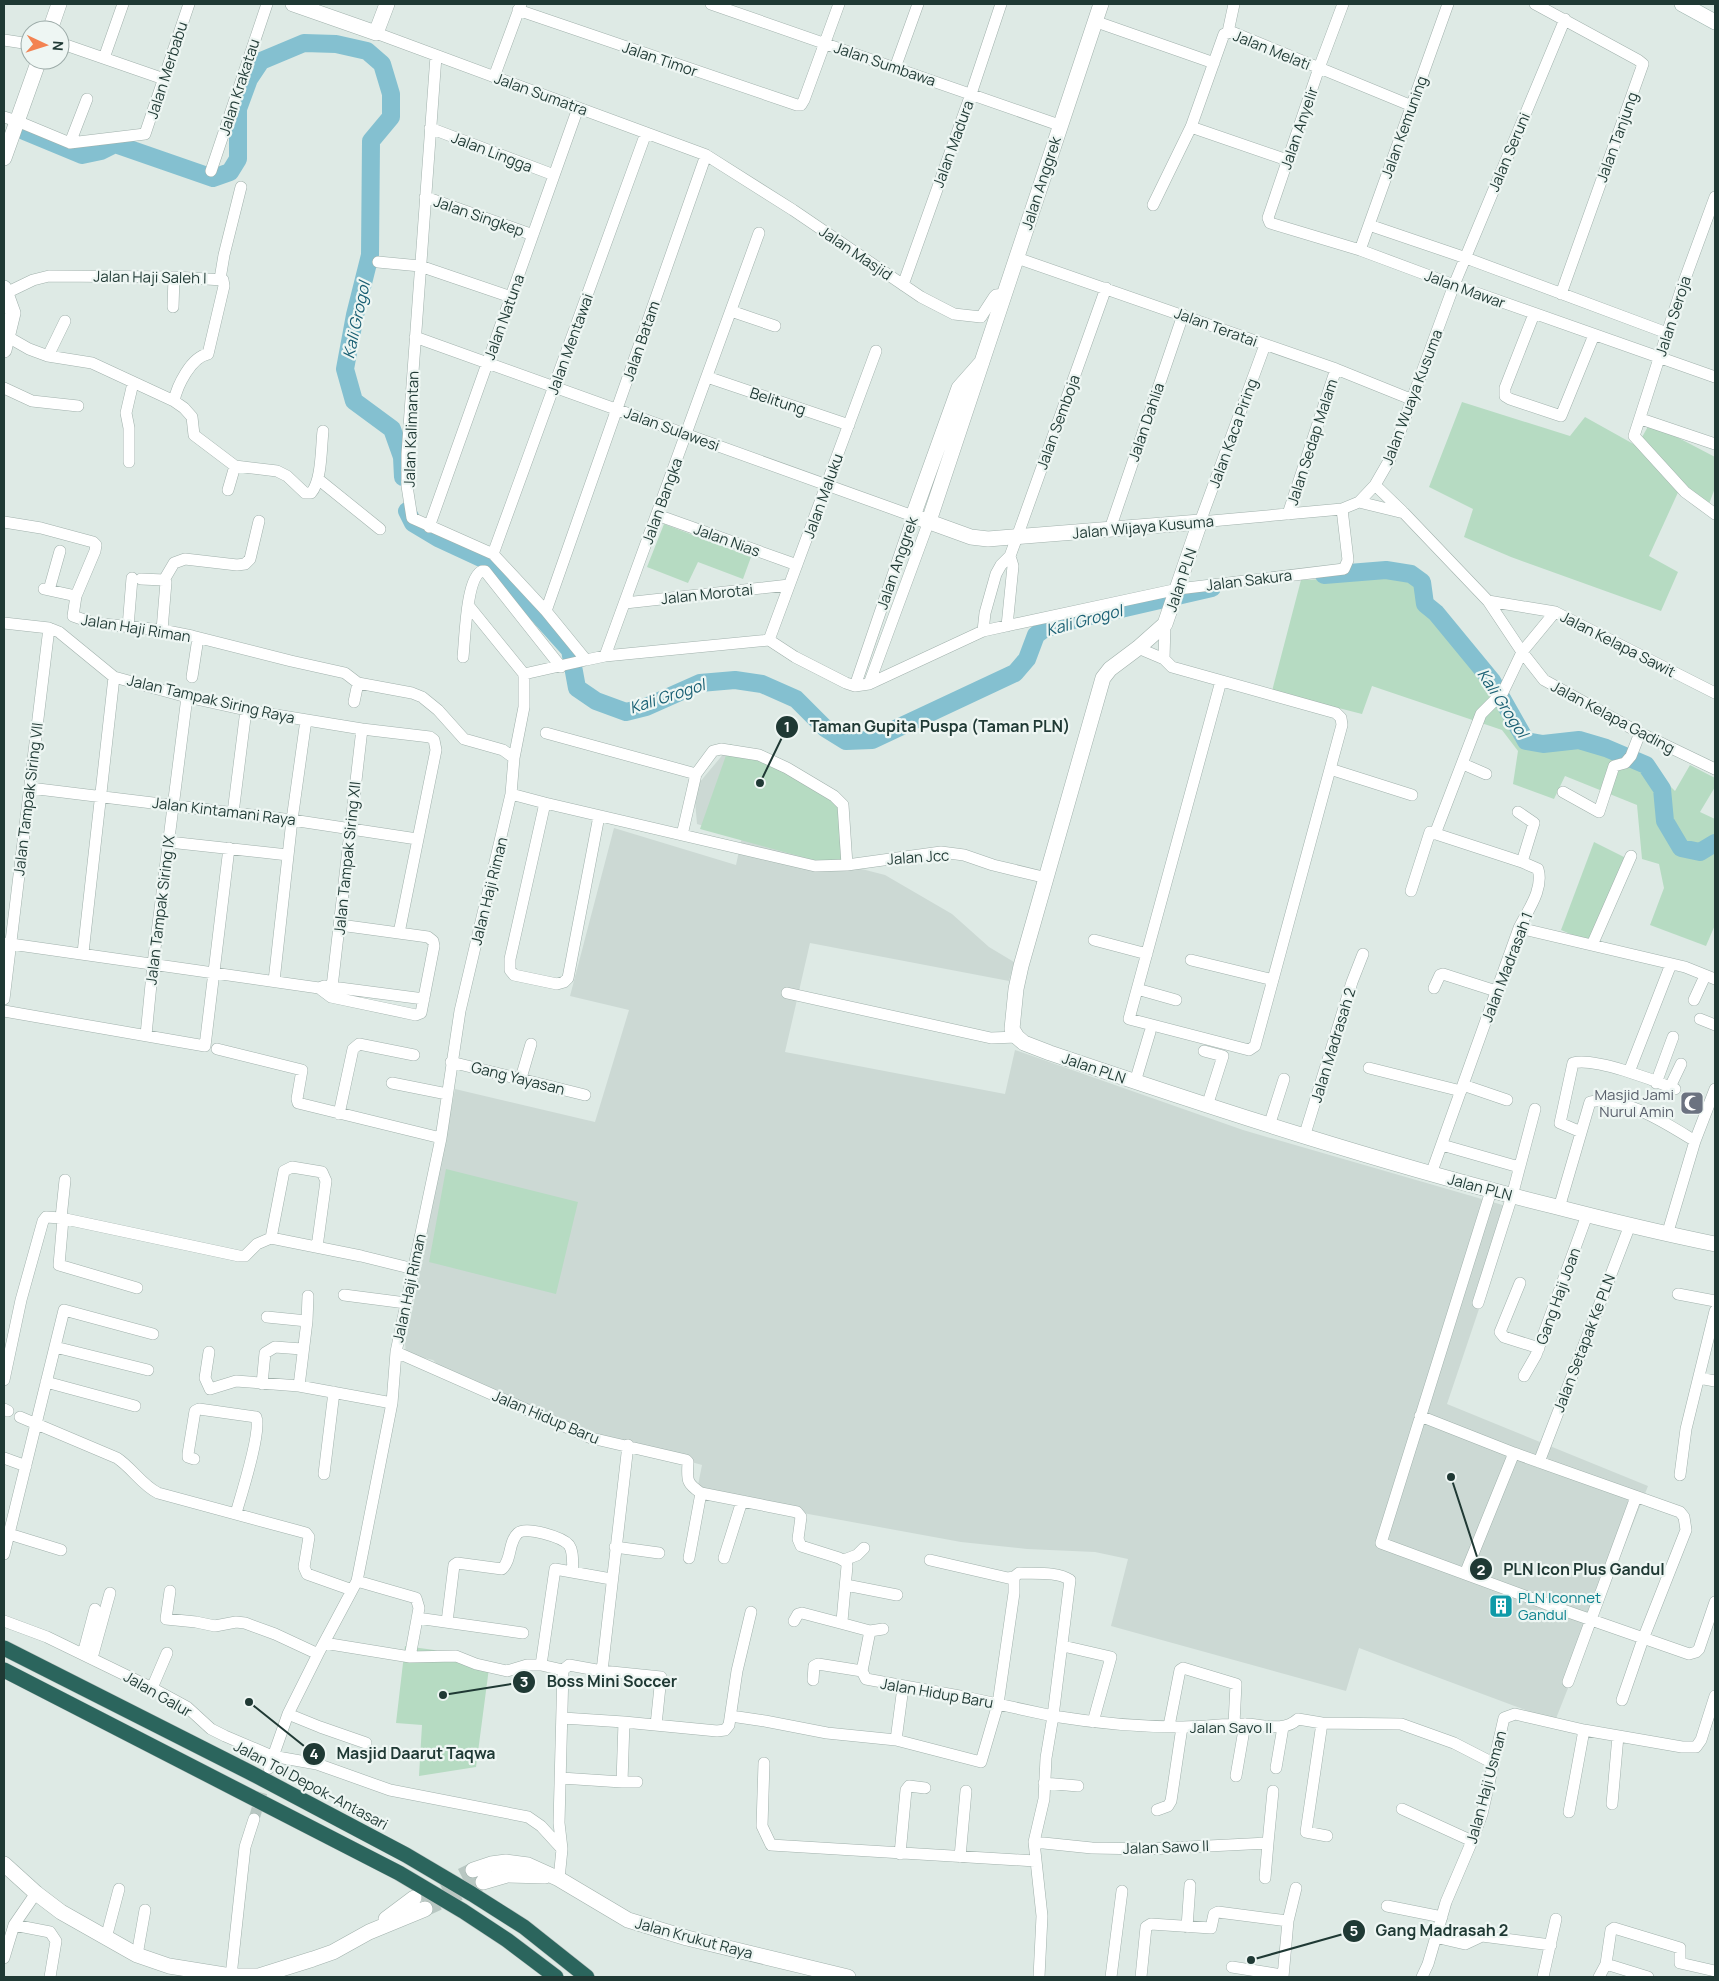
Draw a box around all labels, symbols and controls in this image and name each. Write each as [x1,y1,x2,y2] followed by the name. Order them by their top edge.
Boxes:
[141,19,193,121] street label: Jalan Merbabu
[20,20,70,70] north arrow
[1230,25,1314,75] street label: Jalan Melati
[214,36,264,138] street label: Jalan Krakatau
[619,36,701,82] street label: Jalan Timor
[831,37,939,91] street label: Jalan Sumbawa
[49,40,68,52] text: N
[492,67,590,121] street label: Jalan Sumatra
[1376,73,1432,181] street label: Jalan Kemuning
[1275,83,1323,172] street label: Jalan Anyelir
[1591,89,1643,185] street label: Jalan Tanjung
[928,98,978,190] street label: Jalan Madura
[1483,109,1535,195] street label: Jalan Seruni
[448,127,536,177] street label: Jalan Lingga
[1016,133,1066,232] street label: Jalan Anggrek
[431,191,527,241] street label: Jalan Singkep
[815,221,897,285] street label: Jalan Masjid
[1422,265,1509,314] street label: Jalan Mawar
[93,266,207,288] street label: Jalan Haji Saleh I
[479,271,529,363] street label: Jalan Natuna
[1650,273,1696,359] street label: Jalan Seroja
[337,277,375,360] water label: Kali Grogol
[542,291,598,397] street label: Jalan Mentawai
[617,298,665,384] street label: Jalan Batam
[1172,302,1260,352] street label: Jalan Teratai
[1376,326,1448,468] street label: Jalan Wuaya Kusuma
[398,370,424,488] street label: Jalan Kalimantan
[1031,372,1085,472] street label: Jalan Semboja
[1203,375,1263,491] street label: Jalan Kaca Piring
[1282,376,1342,508] street label: Jalan Sedap Malam
[1123,380,1169,464] street label: Jalan Dahlia
[747,382,809,420] street label: Belitung
[621,402,723,456] street label: Jalan Sulawesi
[798,451,848,541] street label: Jalan Maluku
[637,455,687,547] street label: Jalan Bangka
[1071,510,1215,544] street label: Jalan Wijaya Kusuma
[871,513,923,612] street label: Jalan Anggrek
[691,518,763,562] street label: Jalan Nias
[1160,545,1202,615] street label: Jalan PLN
[1205,564,1293,596] street label: Jalan Sakura
[660,579,754,609] street label: Jalan Morotai
[1043,599,1127,641] water label: Kali Grogol
[1557,606,1679,682] street label: Jalan Kelapa Sawit
[80,609,192,647] street label: Jalan Haji Riman
[1473,664,1535,744] water label: Kali Grogol
[125,669,297,729] street label: Jalan Tampak Siring Raya
[626,673,710,719] water label: Kali Grogol
[1547,676,1679,758] street label: Jalan Kelapa Gading
[775,711,1080,742] callout: Taman Gupita Puspa (Taman PLN)
[810,715,1070,737] text: Taman Gupita Puspa (Taman PLN)
[784,716,790,737] text: 1
[8,721,48,877] street label: Jalan Tampak Siring VII
[328,780,366,936] street label: Jalan Tampak Siring XII
[151,792,297,830] street label: Jalan Kintamani Raya
[140,834,180,986] street label: Jalan Tampak Siring IX
[465,835,513,947] street label: Jalan Haji Riman
[886,844,950,870] street label: Jalan Jcc
[1476,909,1538,1025] street label: Jalan Madrasah 1
[1306,985,1360,1105] street label: Jalan Madrasah 2
[1059,1047,1129,1089] street label: Jalan PLN
[469,1056,567,1100] street label: Gang Yayasan
[1595,1084,1674,1122] place label: Masjid Jami Nurul Amin
[1679,1090,1705,1116] mosque icon: Masjid Jami Nurul Amin
[1445,1168,1515,1206] street label: Jalan PLN
[387,1232,431,1344] street label: Jalan Haji Riman
[1531,1245,1585,1347] street label: Gang Haji Joan
[1548,1271,1620,1415] street label: Jalan Setapak Ke PLN
[489,1385,603,1449] street label: Jalan Hidup Baru
[1468,1554,1675,1585] callout: PLN Icon Plus Gandul
[1503,1558,1665,1580] text: PLN Icon Plus Gandul
[1477,1559,1486,1580] text: 2
[1518,1587,1601,1625] place label: PLN Iconnet Gandul
[1488,1593,1514,1619] building icon: PLN Iconnet Gandul
[120,1666,197,1722] street label: Jalan Galur
[511,1666,687,1697] callout: Boss Mini Soccer
[547,1670,677,1692] text: Boss Mini Soccer
[520,1671,528,1692] text: 3
[879,1673,995,1713] street label: Jalan Hidup Baru
[1190,1717,1272,1738] street label: Jalan Savo II
[1461,1728,1511,1846] street label: Jalan Haji Usman
[230,1735,392,1835] street label: Jalan Tol Depok–Antasari
[301,1738,505,1769] callout: Masjid Daarut Taqwa
[336,1742,496,1764] text: Masjid Daarut Taqwa
[309,1743,319,1764] text: 4
[1122,1835,1210,1859] street label: Jalan Sawo II
[633,1912,755,1964] street label: Jalan Krukut Raya
[1341,1915,1519,1946] callout: Gang Madrasah 2
[1376,1919,1508,1941] text: Gang Madrasah 2
[1350,1920,1359,1941] text: 5

